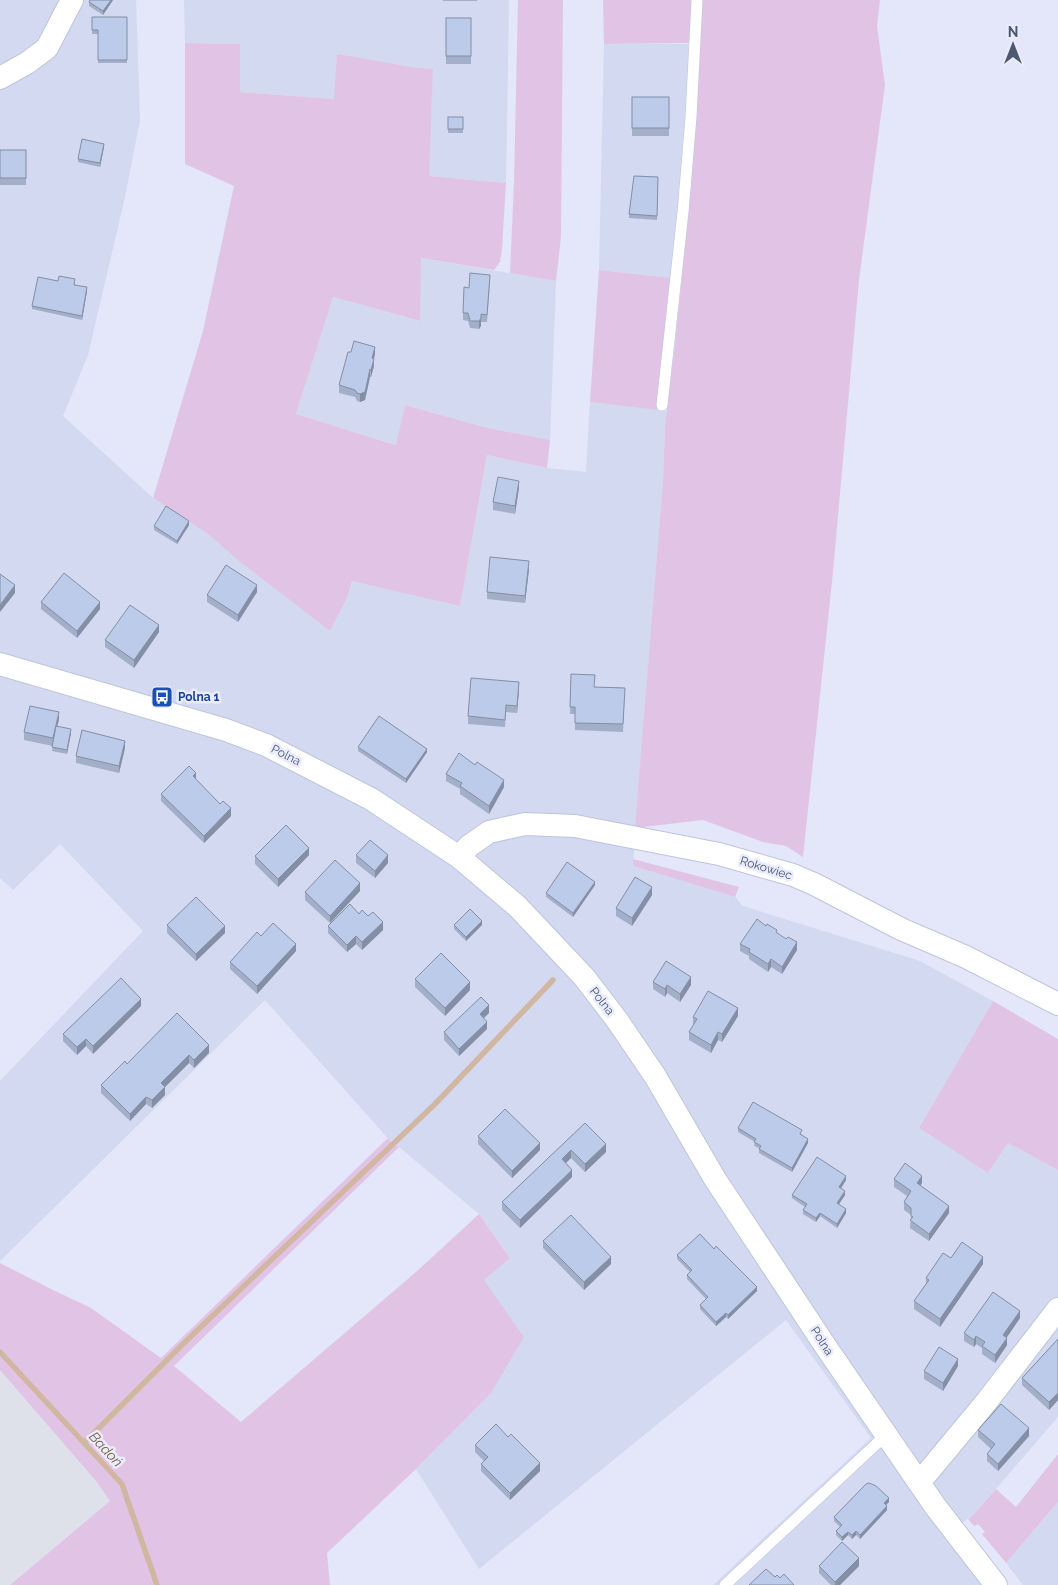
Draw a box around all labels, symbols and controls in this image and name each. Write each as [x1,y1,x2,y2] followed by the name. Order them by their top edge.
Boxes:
[988,20,1038,70] north arrow
[1008,24,1018,40] text: N
[150,685,174,709] bus stop icon: Polna 1
[178,690,219,704] place label: Polna 1
[269,742,303,768] street label: Polna
[738,853,794,883] street label: Rokowiec
[587,984,617,1018] street label: Polna
[808,1324,836,1358] street label: Polna
[86,1428,126,1470] water label: Badoń

